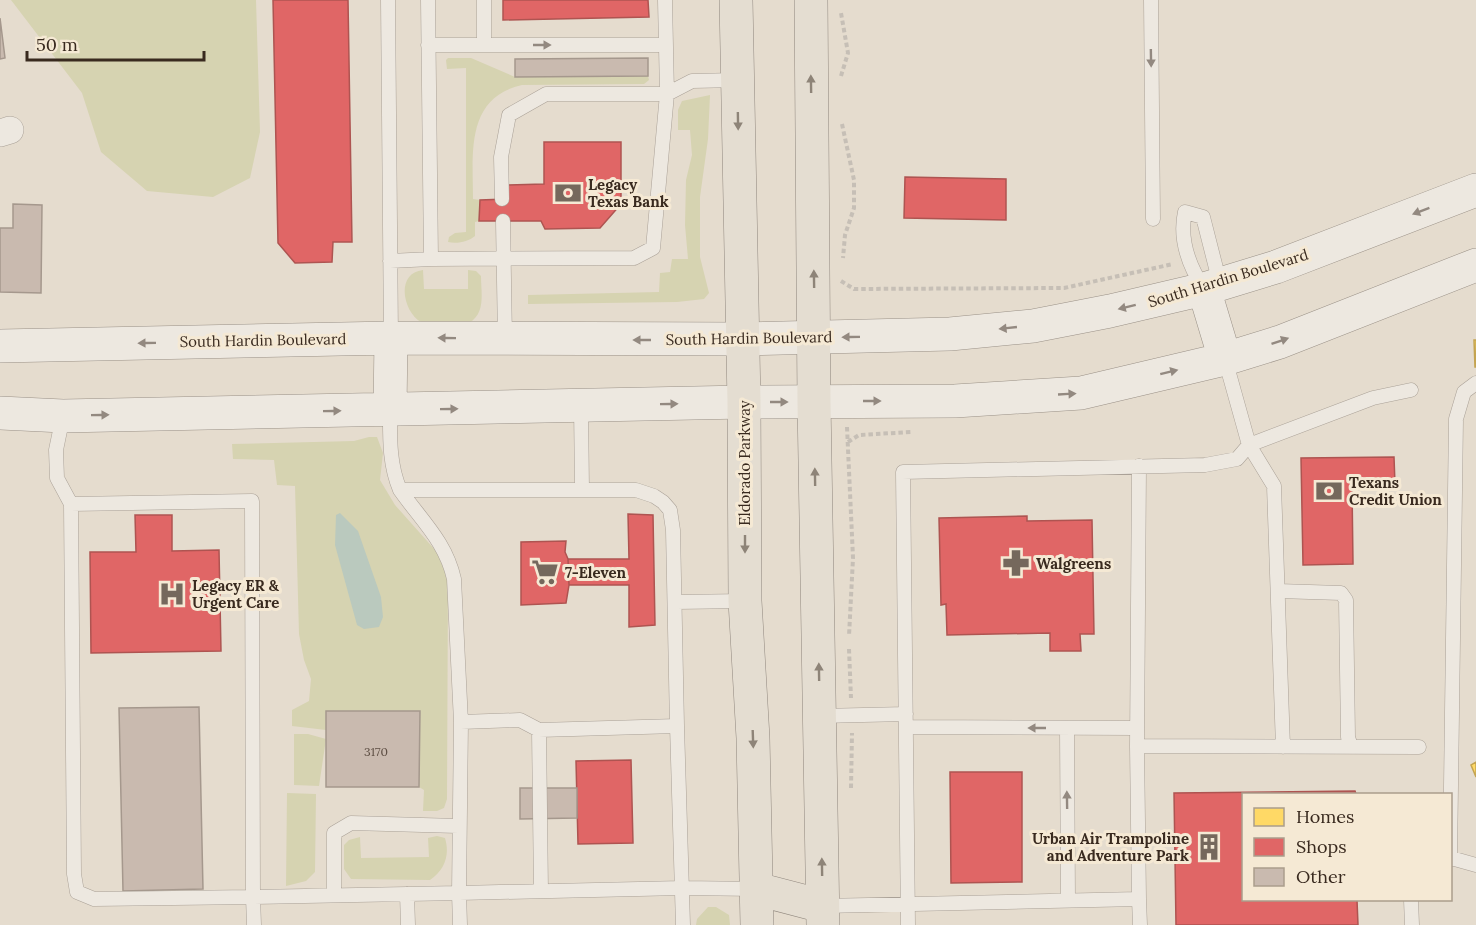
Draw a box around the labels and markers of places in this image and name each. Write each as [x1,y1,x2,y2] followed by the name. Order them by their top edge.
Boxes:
[588,175,669,211] place label: Legacy Texas Bank
[553,178,583,208] bank icon: Legacy Texas Bank
[1349,473,1442,509] place label: Texans Credit Union
[1314,476,1344,506] bank icon: Texans Credit Union
[1001,548,1031,578] pharmacy icon: Walgreens
[1036,554,1111,573] place label: Walgreens
[530,557,560,587] supermarket icon: 7-Eleven
[565,563,627,582] place label: 7-Eleven
[192,576,280,612] place label: Legacy ER & Urgent Care
[157,579,187,609] hospital icon: Legacy ER & Urgent Care
[1032,829,1189,865] place label: Urban Air Trampoline and Adventure Park
[1194,832,1224,862] building icon: Urban Air Trampoline and Adventure Park

